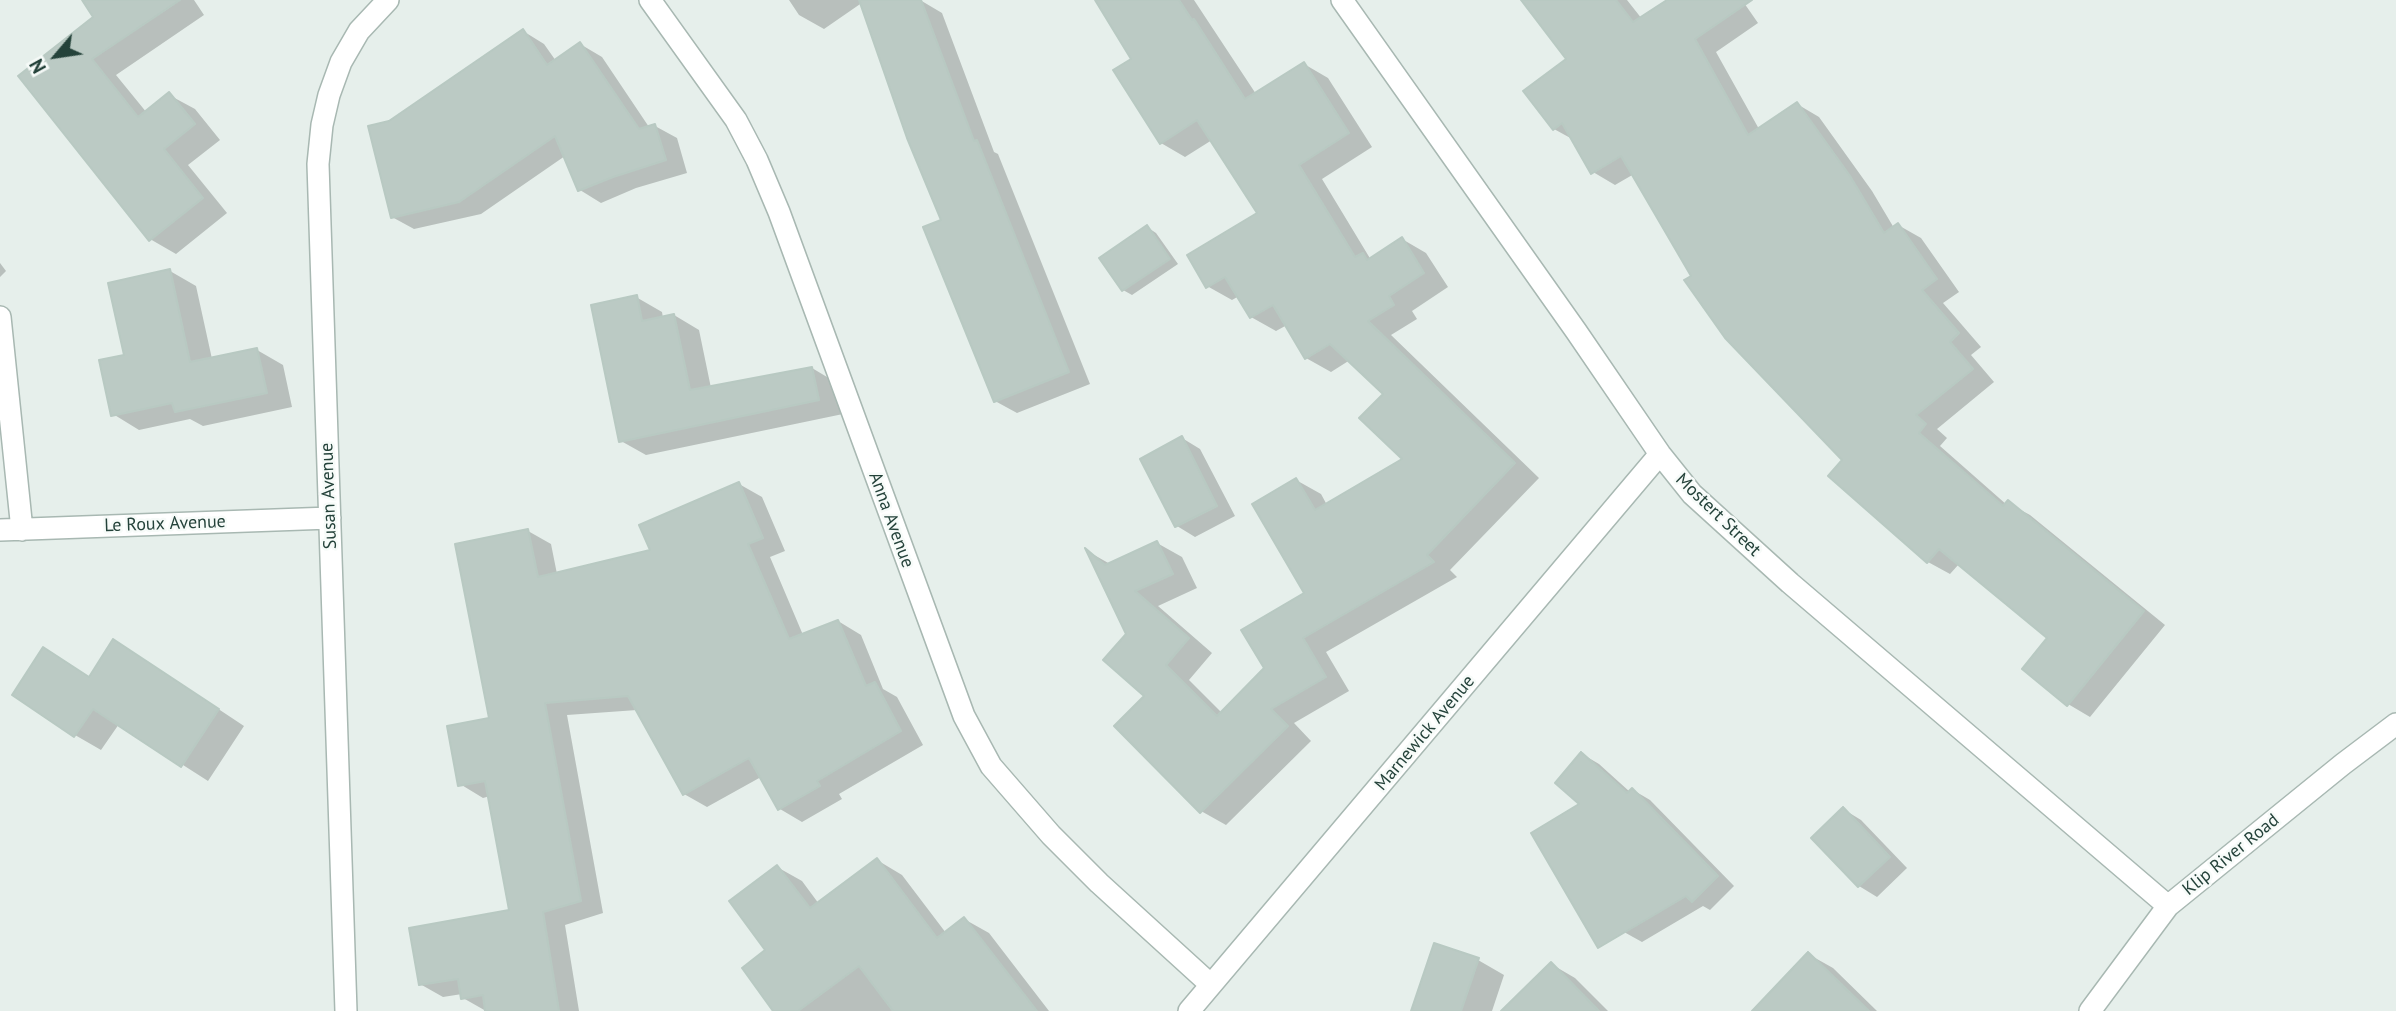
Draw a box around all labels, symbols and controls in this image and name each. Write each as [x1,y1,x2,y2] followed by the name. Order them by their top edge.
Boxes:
[21,21,91,91] north arrow
[24,55,51,77] text: N
[316,442,342,550] street label: Susan Avenue
[864,469,918,571] street label: Anna Avenue
[1671,469,1765,561] street label: Mostert Street
[104,511,226,537] street label: Le Roux Avenue
[1370,671,1480,795] street label: Marnewick Avenue
[2178,810,2284,900] street label: Klip River Road

